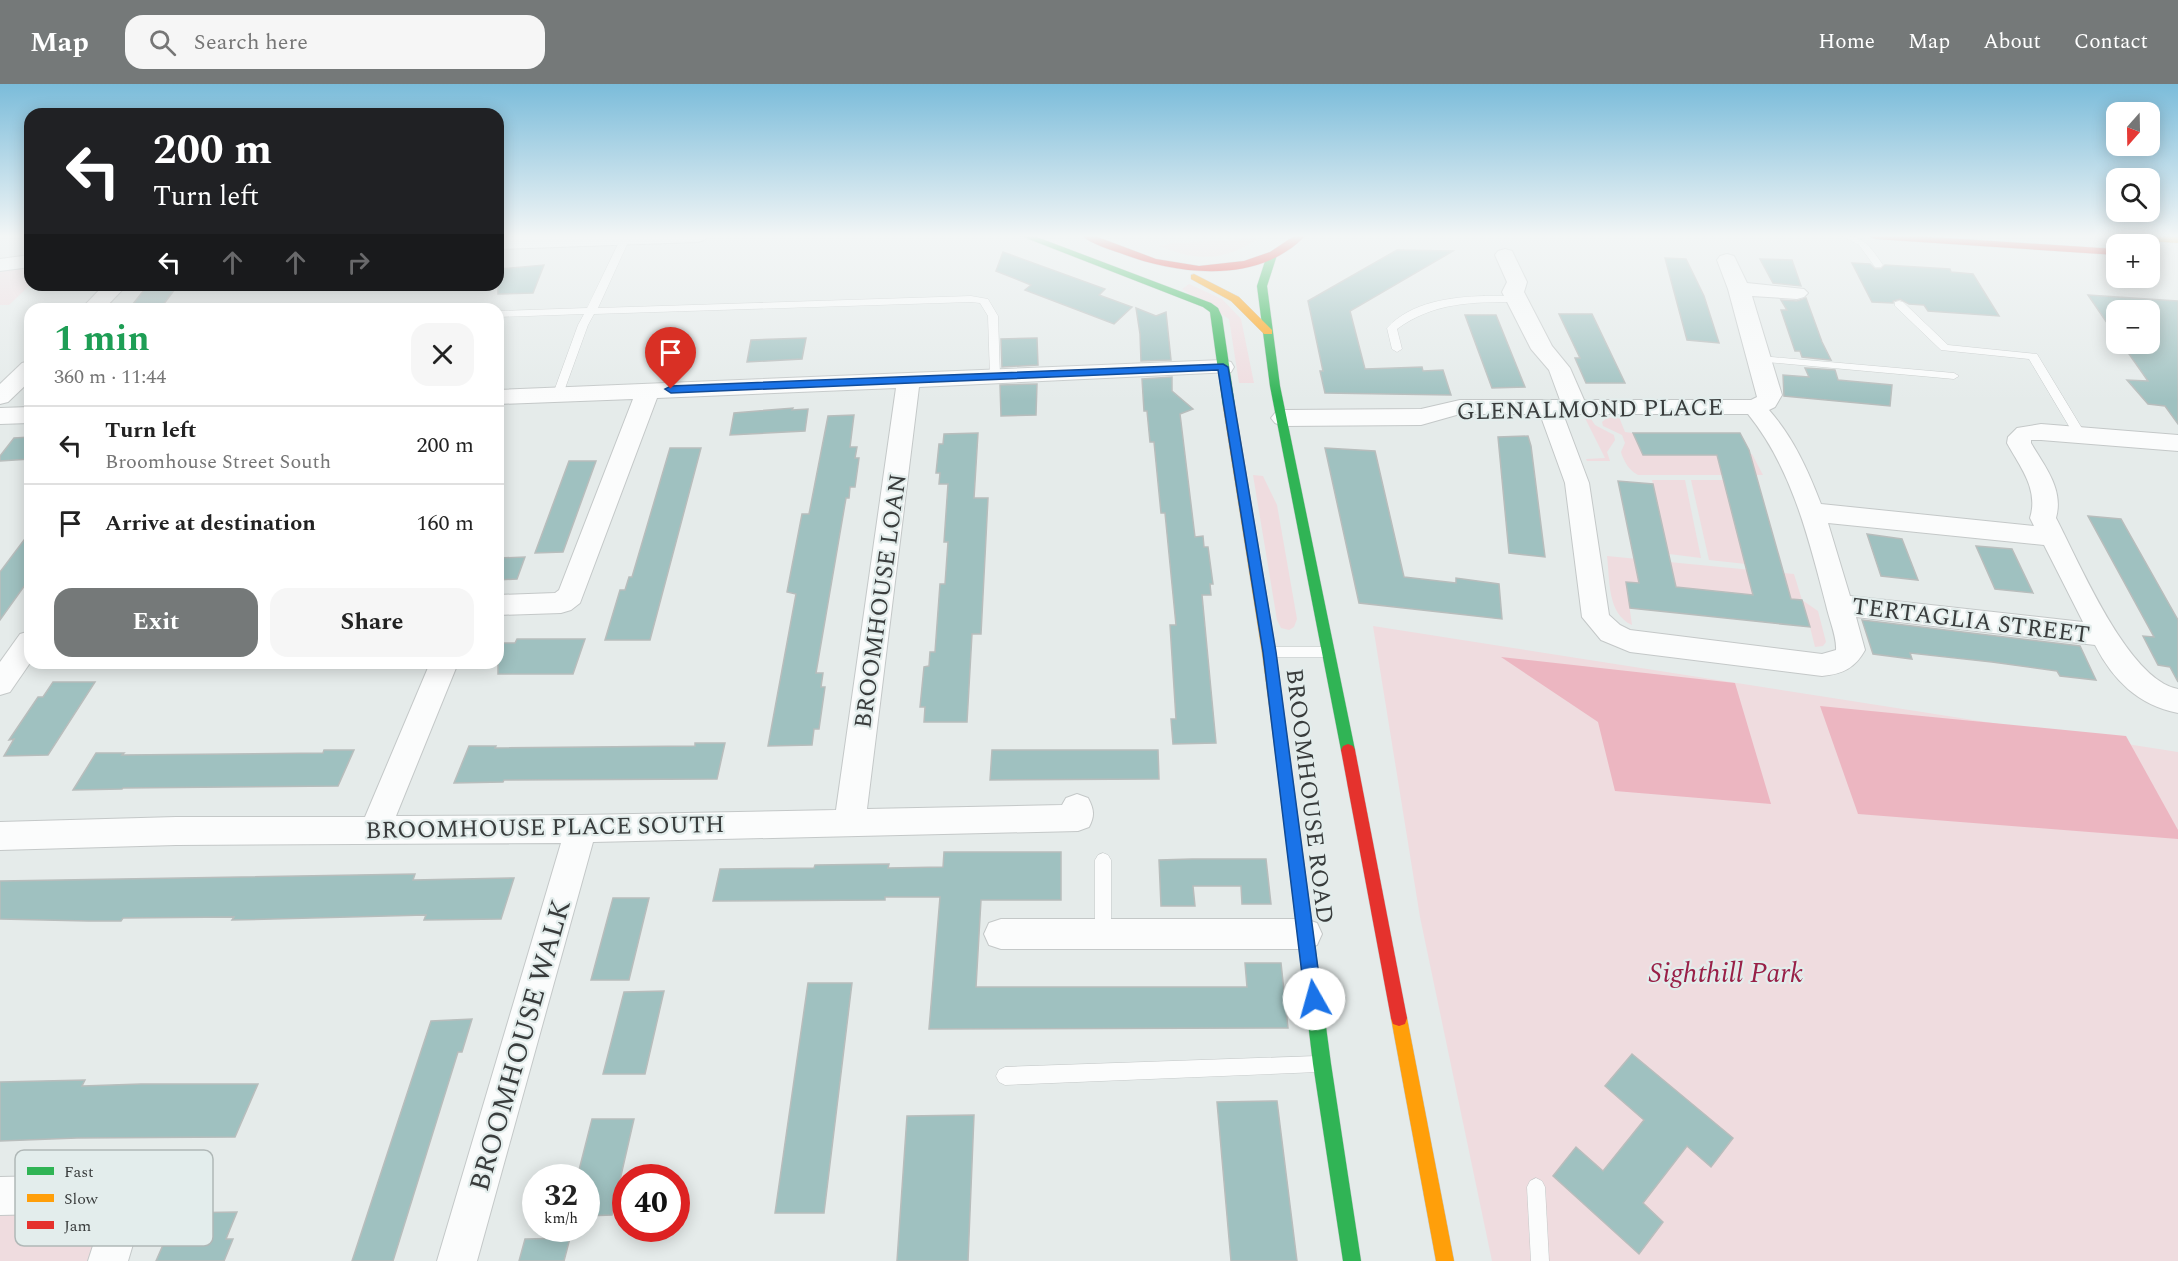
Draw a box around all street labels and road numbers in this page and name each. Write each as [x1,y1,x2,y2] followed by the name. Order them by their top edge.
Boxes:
[1456,390,1724,430] street label: GLENALMOND PLACE
[845,471,917,731] street label: BROOMHOUSE LOAN
[1850,589,2092,653] street label: TERTAGLIA STREET
[1275,666,1343,926] street label: BROOMHOUSE ROAD
[365,807,725,849] street label: BROOMHOUSE PLACE SOUTH
[458,894,583,1196] street label: BROOMHOUSE WALK

